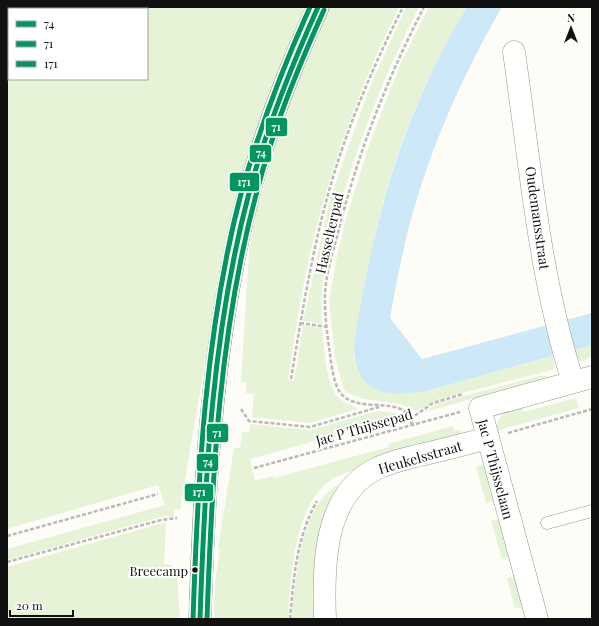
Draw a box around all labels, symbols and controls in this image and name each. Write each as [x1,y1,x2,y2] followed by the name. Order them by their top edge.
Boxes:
[8,8,148,80] legend
[551,8,591,48] north arrow
[567,10,575,25] text: N
[44,15,54,31] text: 74
[44,35,54,51] text: 71
[44,55,58,71] text: 171
[265,117,288,137] line badge: 71
[271,119,281,134] text: 71
[249,144,272,163] line badge: 74
[256,145,266,160] text: 74
[521,165,555,272] street label: Oudemansstraat
[229,172,260,192] line badge: 171
[237,174,251,189] text: 171
[310,191,348,275] street label: Hasselterpad
[312,404,415,450] street label: Jac P Thijssepad
[473,416,519,522] street label: Jac P Thijsselaan
[206,423,229,443] line badge: 71
[212,425,222,440] text: 71
[376,436,465,478] street label: Heukelsstraat
[196,453,219,472] line badge: 74
[203,454,213,469] text: 74
[184,483,214,502] line badge: 171
[192,484,206,499] text: 171
[129,562,188,579] place label: Breecamp
[190,565,200,575] marker: Breecamp
[10,592,73,618] scale bar
[16,597,43,613] text: 20 m

